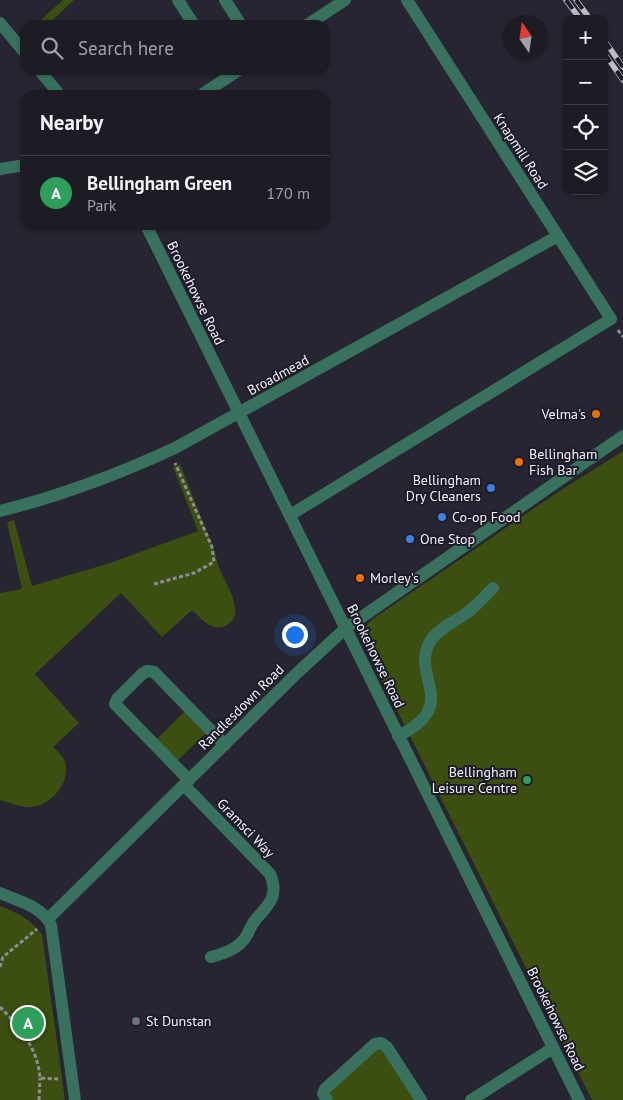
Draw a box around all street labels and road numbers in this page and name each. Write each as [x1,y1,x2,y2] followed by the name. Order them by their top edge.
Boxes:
[490,110,552,192] street label: Knapmill Road
[163,238,229,348] street label: Brookehowse Road
[244,351,312,399] street label: Broadmead
[343,601,409,711] street label: Brookehowse Road
[194,660,288,754] street label: Randlesdown Road
[213,795,279,862] street label: Gramsci Way
[523,964,589,1074] street label: Brookehowse Road

